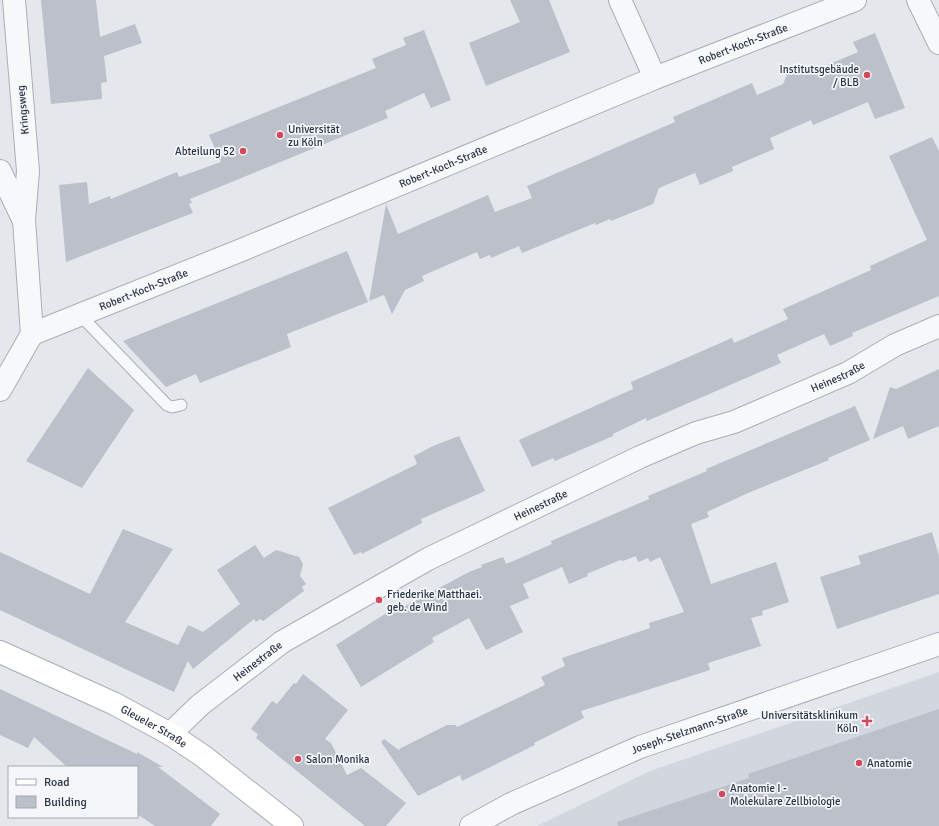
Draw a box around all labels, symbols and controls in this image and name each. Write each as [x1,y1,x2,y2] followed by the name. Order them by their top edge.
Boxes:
[697,20,789,67] street label: Robert-Koch-Straße
[780,63,859,89] place label: Institutsgebäude / BLB
[862,70,872,80] marker: Institutsgebäude / BLB
[14,85,32,135] street label: Kringsweg
[288,123,340,149] place label: Universität zu Köln
[275,130,285,140] marker: Universität zu Köln
[397,142,489,190] street label: Robert-Koch-Straße
[175,145,235,158] place label: Abteilung 52
[238,146,248,156] marker: Abteilung 52
[97,266,190,313] street label: Robert-Koch-Straße
[809,358,867,395] street label: Heinestraße
[512,486,570,523] street label: Heinestraße
[387,588,482,614] place label: Friederike Matthaei. geb. de Wind
[374,595,384,605] marker: Friederike Matthaei. geb. de Wind
[230,638,284,684] street label: Heinestraße
[119,702,190,750] street label: Gleueler Straße
[629,704,750,757] street label: Joseph-Stelzmann-Straße
[761,709,858,735] place label: Universitätsklinikum Köln
[861,715,873,727] marker: Universitätsklinikum Köln
[306,753,370,766] place label: Salon Monika
[293,754,303,764] marker: Salon Monika
[867,757,912,770] place label: Anatomie
[854,758,864,768] marker: Anatomie
[8,766,138,818] legend
[44,775,70,790] text: Road
[730,782,841,808] place label: Anatomie I - Molekulare Zellbiologie
[717,789,727,799] marker: Anatomie I - Molekulare Zellbiologie
[44,795,87,810] text: Building

